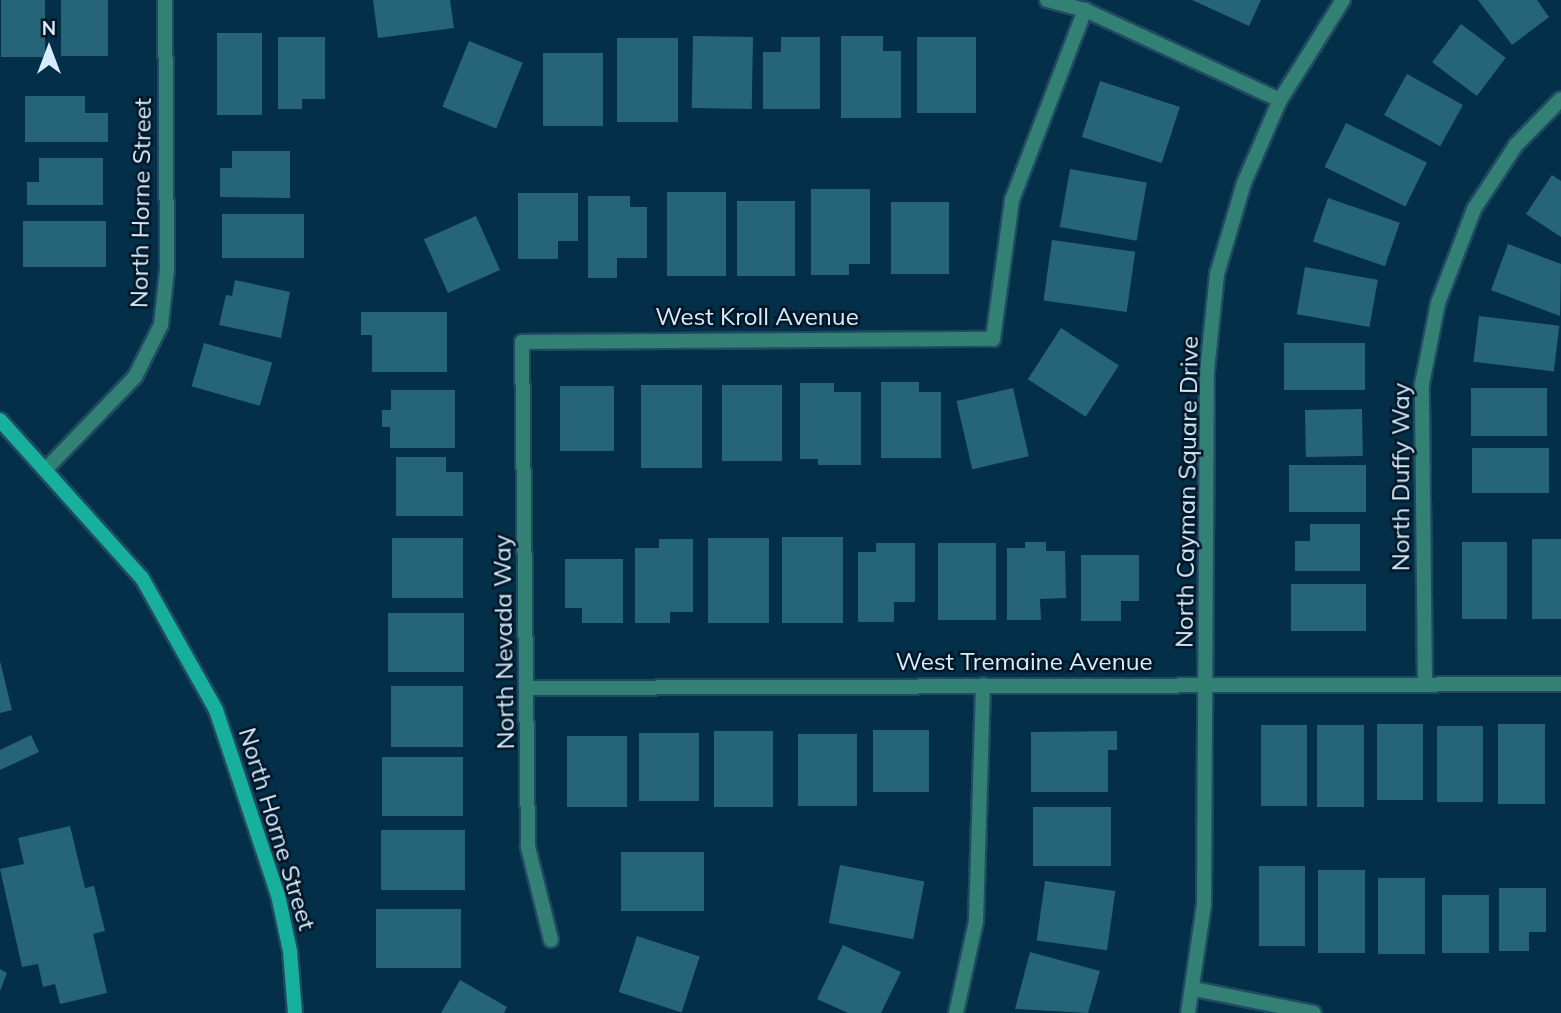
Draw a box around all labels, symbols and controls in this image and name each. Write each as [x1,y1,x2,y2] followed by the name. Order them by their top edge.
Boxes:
[14,14,84,84] north arrow
[42,16,56,40] text: N
[125,98,157,308] street label: North Horne Street
[655,303,859,331] street label: West Kroll Avenue
[1170,336,1204,648] street label: North Cayman Square Drive
[1387,383,1415,571] street label: North Duffy Way
[488,534,520,750] street label: North Nevada Way
[895,648,1153,676] street label: West Tremaine Avenue
[232,724,322,934] street label: North Horne Street

